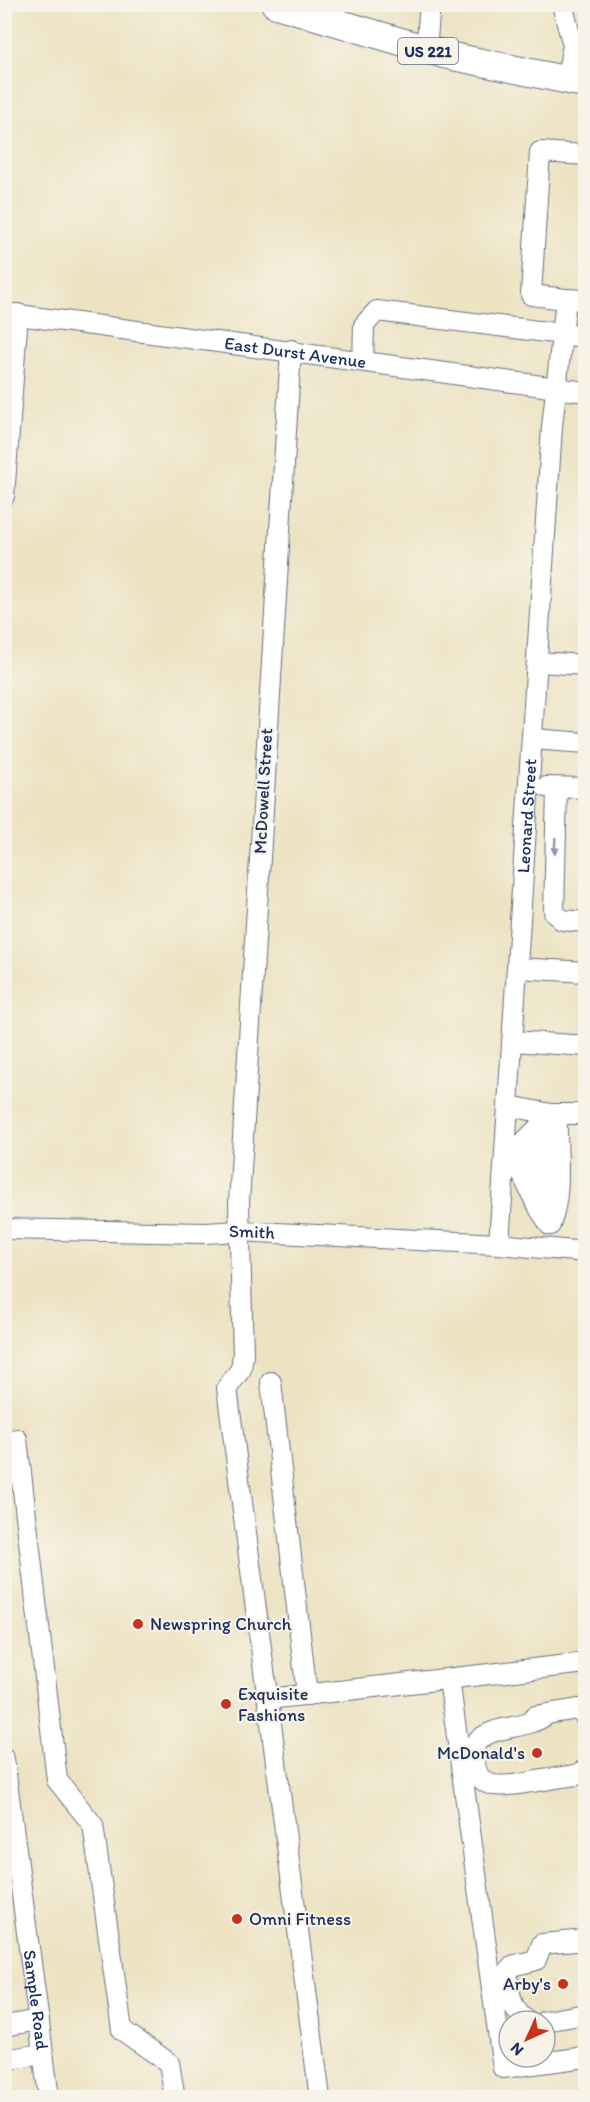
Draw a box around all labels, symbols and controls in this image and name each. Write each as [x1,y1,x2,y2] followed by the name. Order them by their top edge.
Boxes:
[398,38,458,64] road number: US 221
[223,332,368,373] street label: East Durst Avenue
[249,727,277,855] street label: McDowell Street
[512,758,541,874] street label: Leonard Street
[551,837,560,856] one-way arrow
[228,1220,276,1244] street label: Smith
[150,1613,292,1635] place label: Newspring Church
[131,1617,145,1631] marker: Newspring Church
[238,1683,308,1726] place label: Exquisite Fashions
[219,1697,233,1711] marker: Exquisite Fashions
[437,1742,525,1764] place label: McDonald's
[530,1746,544,1760] marker: McDonald's
[249,1908,351,1930] place label: Omni Fitness
[230,1912,244,1926] marker: Omni Fitness
[18,1949,54,2051] street label: Sample Road
[503,1973,551,1995] place label: Arby's
[556,1977,570,1991] marker: Arby's
[497,2009,557,2069] north arrow
[506,2039,527,2060] text: N

